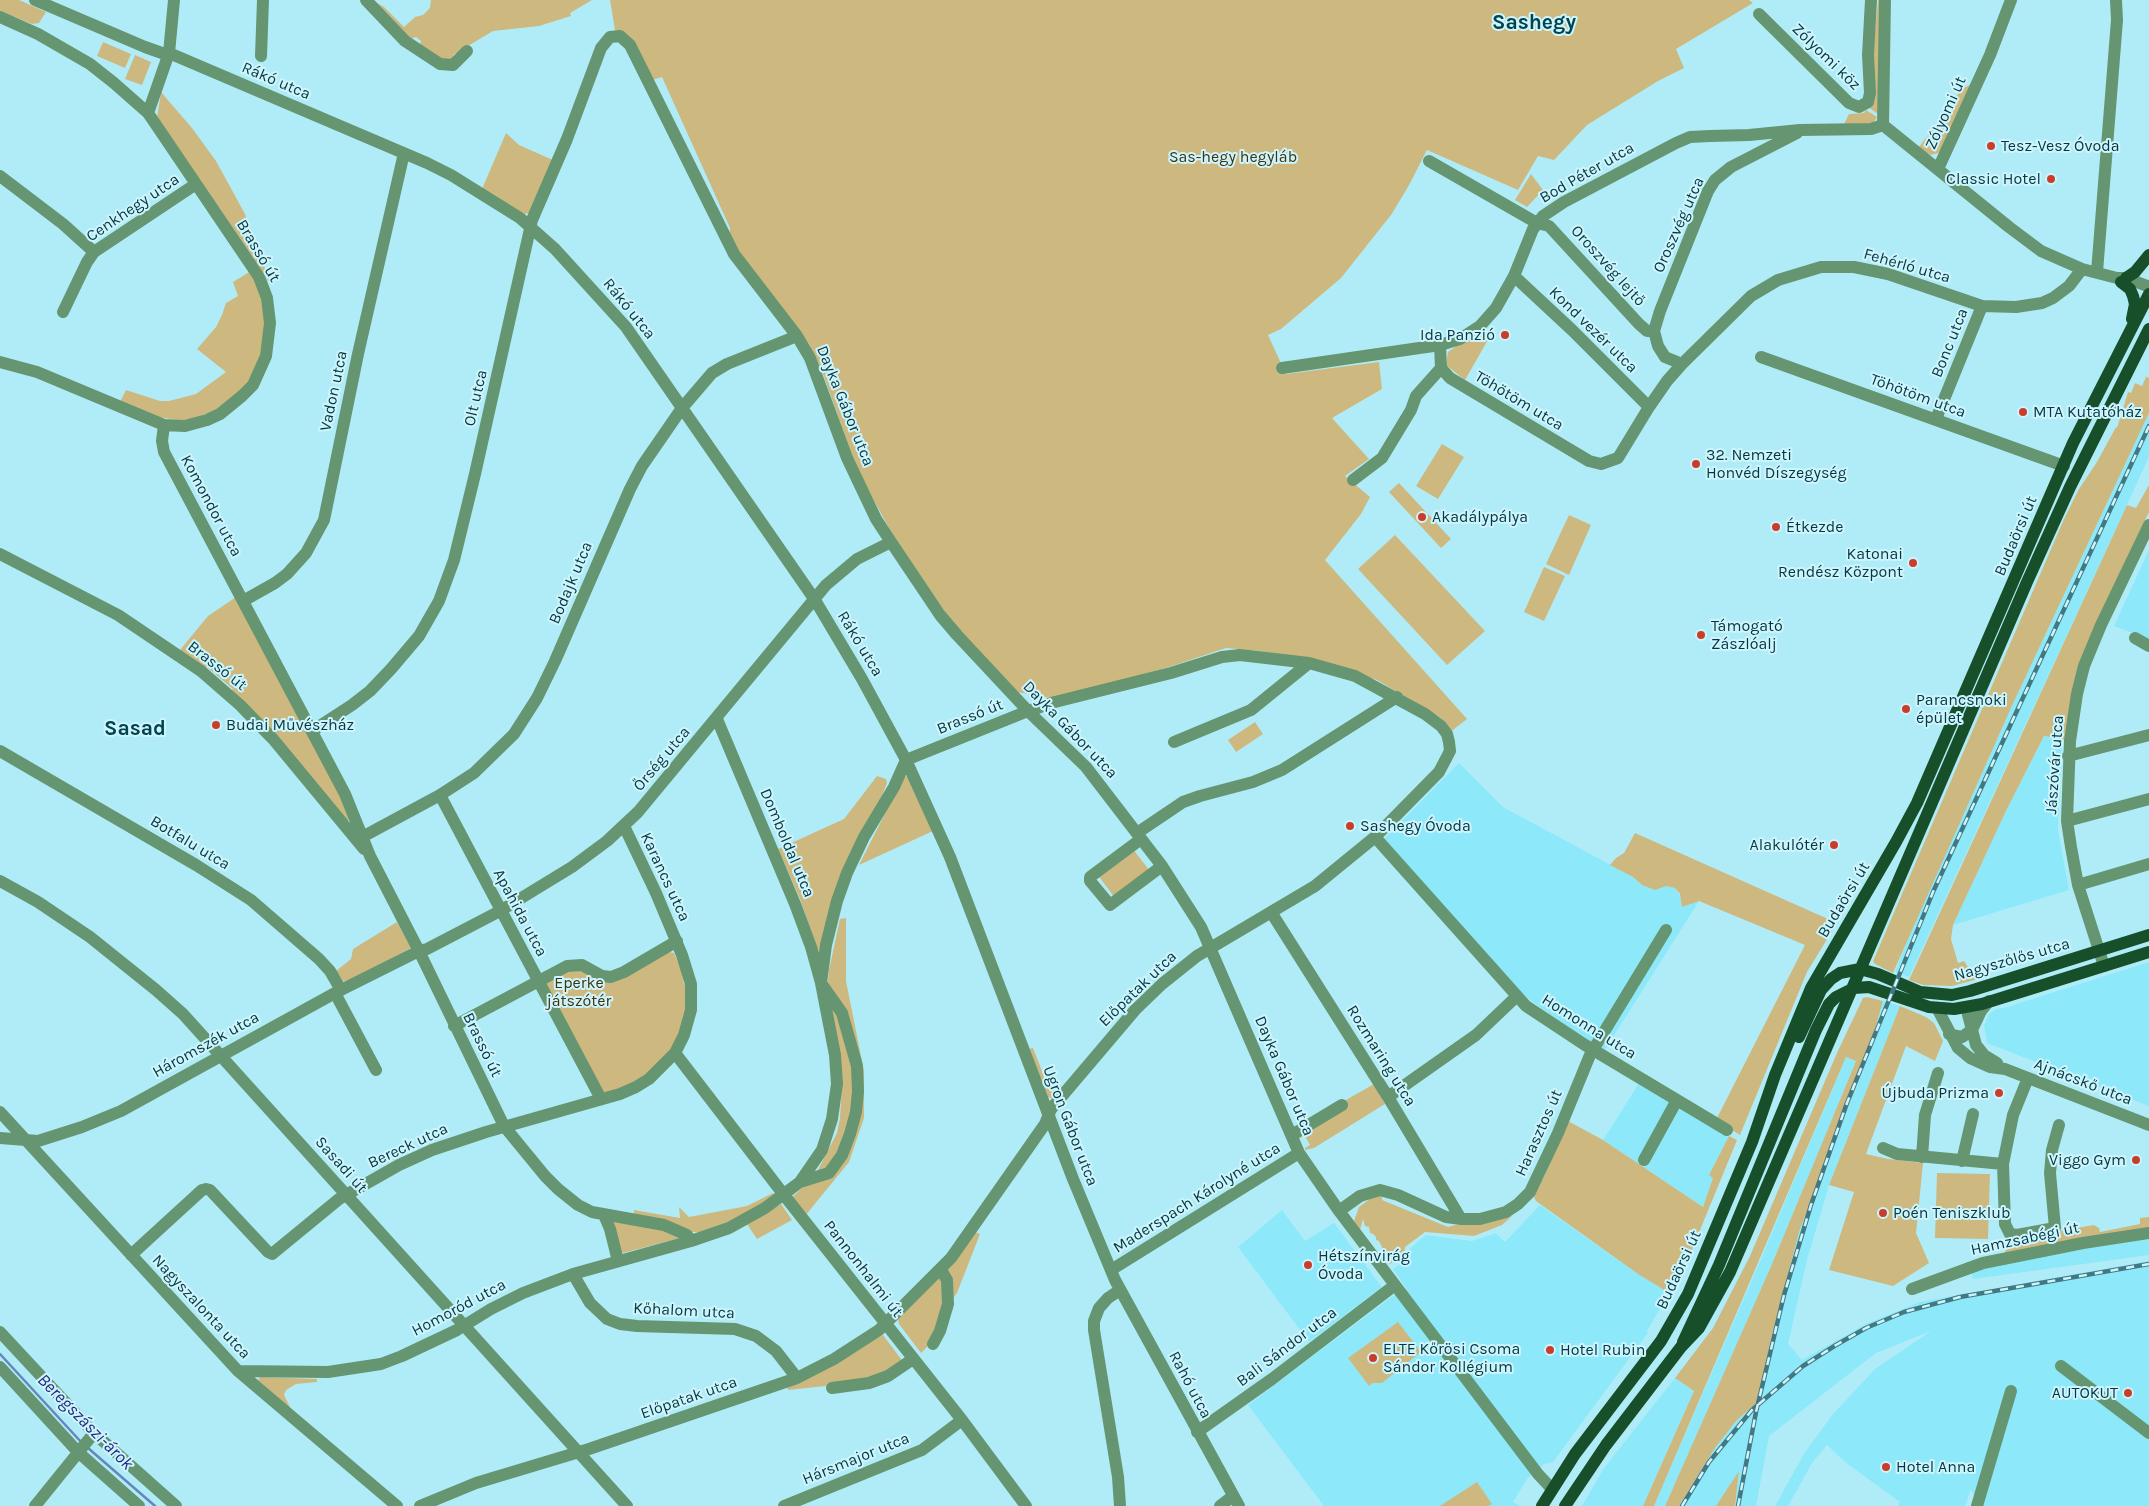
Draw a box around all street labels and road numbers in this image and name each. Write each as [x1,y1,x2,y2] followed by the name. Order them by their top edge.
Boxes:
[1788,20,1864,94] street label: Zólyomi köz
[239,58,313,104] street label: Rákó utca
[1921,73,1971,153] street label: Zólyomi út
[1536,138,1638,208] street label: Bod Péter utca
[83,170,183,246] street label: Cenkhegy utca
[1649,174,1709,276] street label: Oroszvég utca
[232,216,284,286] street label: Brassó út
[1567,222,1649,310] street label: Oroszvég lejtő
[1861,244,1953,288] street label: Fehérló utca
[599,275,659,343] street label: Rákó utca
[1545,283,1641,377] street label: Kond vezér utca
[1927,305,1973,381] street label: Bonc utca
[812,343,878,469] street label: Dayka Gábor utca
[316,349,352,433] street label: Vadon utca
[1471,367,1567,435] street label: Töhötöm utca
[460,368,492,428] street label: Olt utca
[1868,370,1968,422] street label: Töhötöm utca
[176,452,246,560] street label: Komondor utca
[1991,493,2041,579] street label: Budaörsi út
[545,539,597,627] street label: Bodajk utca
[833,608,887,680] street label: Rákó utca
[184,637,250,695] street label: Brassó út
[1019,677,1121,783] street label: Dayka Gábor utca
[934,695,1006,739] street label: Brassó út
[2042,715,2068,815] street label: Jászóvár utca
[629,723,695,795] street label: Őrség utca
[755,786,819,900] street label: Domboldal utca
[147,812,233,874] street label: Botfalu utca
[636,829,694,925] street label: Karancs utca
[1814,859,1874,941] street label: Budaörsi út
[489,866,551,960] street label: Apahida utca
[1952,934,2072,986] street label: Nagyszőlős utca
[1095,947,1181,1031] street label: Előpatak utca
[1538,990,1640,1064] street label: Homonna utca
[1342,1002,1420,1110] street label: Rozmaring utca
[149,1008,263,1082] street label: Háromszék utca
[458,1010,506,1080] street label: Brassó út
[1250,1013,1318,1139] street label: Dayka Gábor utca
[2031,1054,2135,1110] street label: Ajnácskő utca
[1038,1063,1102,1189] street label: Ugron Gábor utca
[1511,1087,1567,1179] street label: Harasztos út
[365,1119,451,1173] street label: Bereck utca
[311,1133,371,1197] street label: Sasadi út
[1110,1139,1284,1257] street label: Maderspach Károlyné utca
[819,1217,907,1321] street label: Pannonhalmi út
[1969,1218,2081,1260] street label: Hamzsabégi út
[1652,1227,1706,1313] street label: Budaörsi út
[148,1251,254,1363] street label: Nagyszalonta utca
[409,1275,509,1341] street label: Homoród utca
[633,1299,735,1323] street label: Kőhalom utca
[1233,1303,1341,1391] street label: Bali Sándor utca
[1164,1348,1216,1422] street label: Rahó utca
[638,1373,740,1423] street label: Előpatak utca
[800,1429,912,1489] street label: Hársmajor utca

